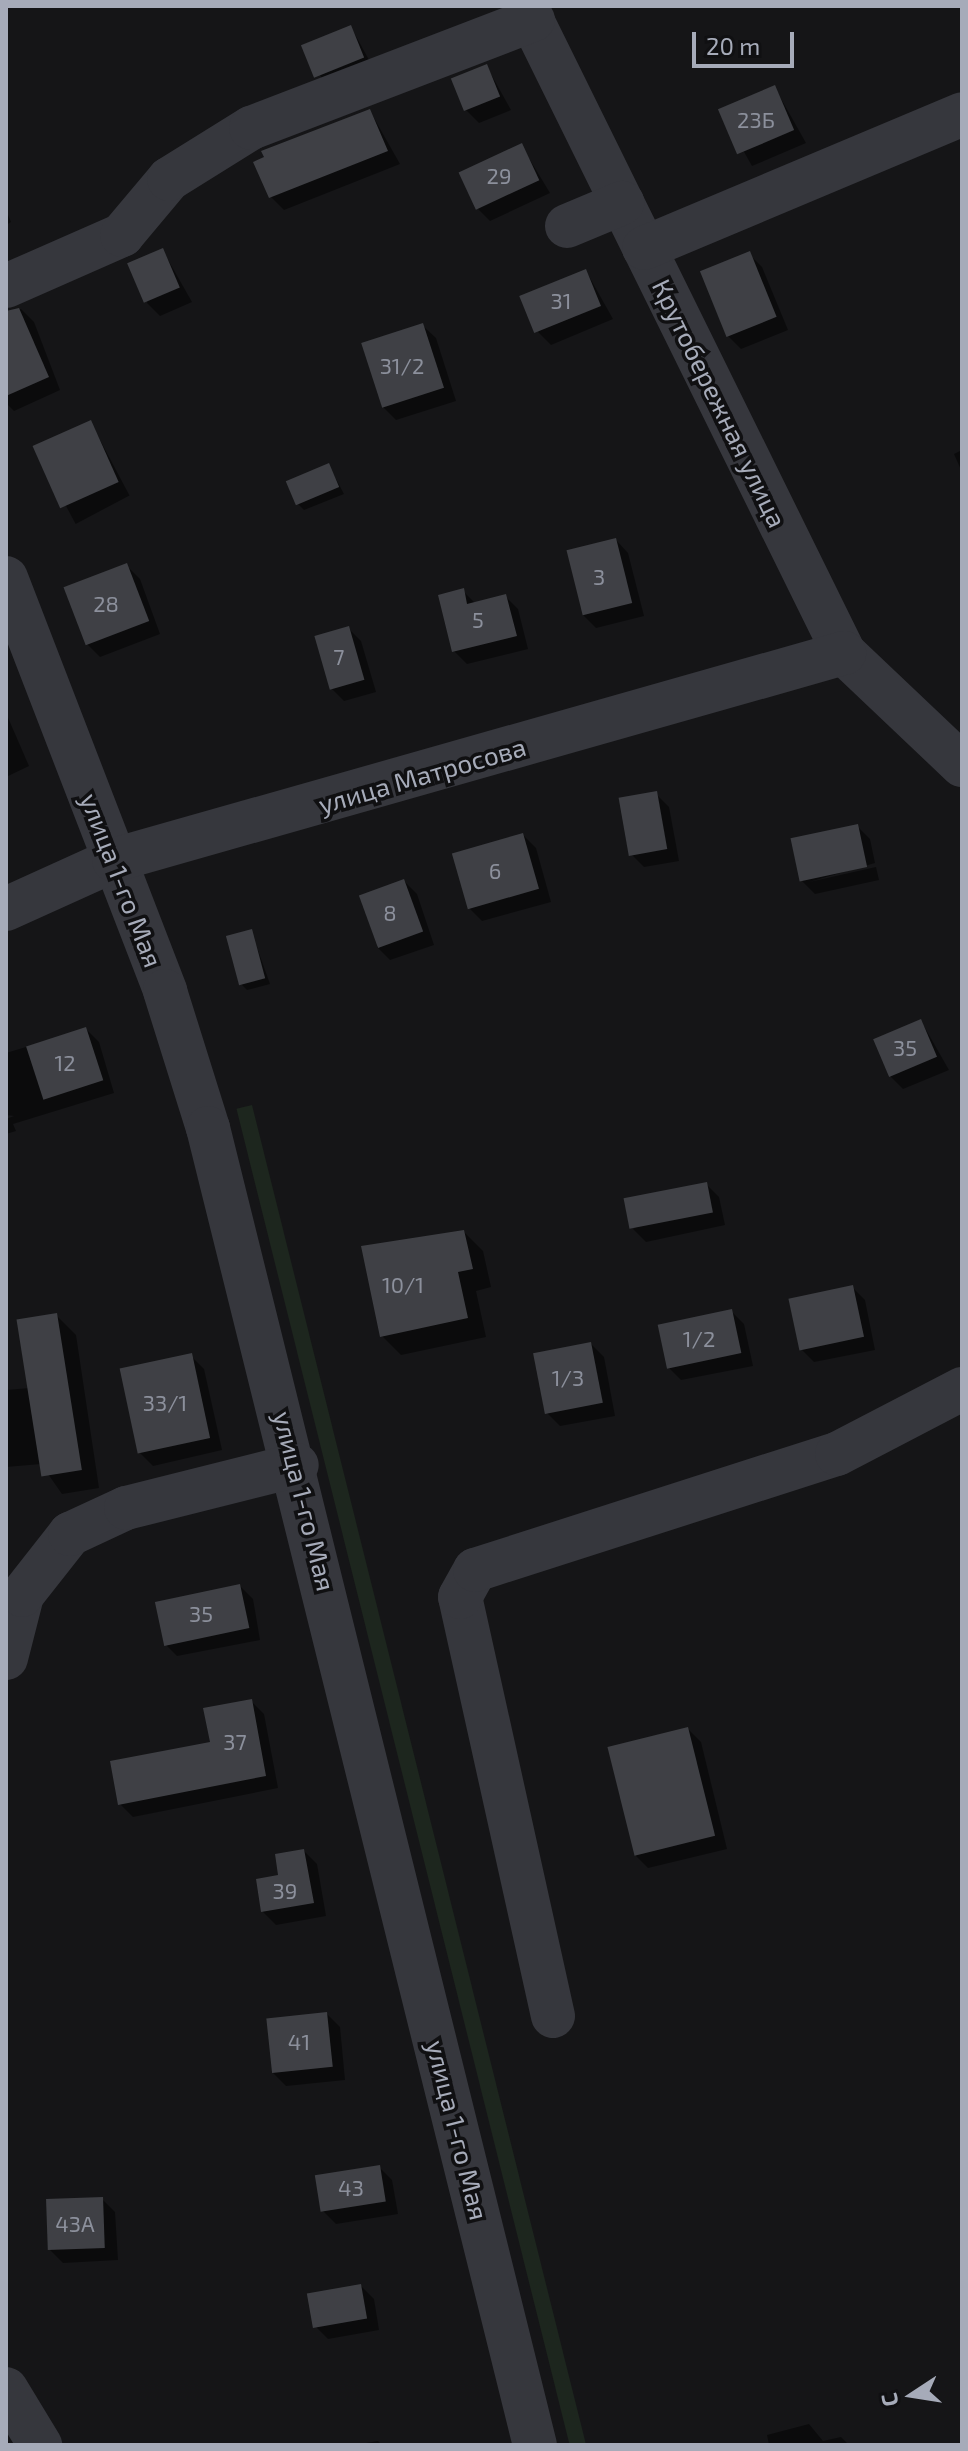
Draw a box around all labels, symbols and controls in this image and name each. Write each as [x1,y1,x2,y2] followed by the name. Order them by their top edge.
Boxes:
[696,16,798,66] scale bar
[706,31,760,60] text: 20 m
[737,107,775,133] house number: 23Б
[487,163,511,189] house number: 29
[646,274,794,532] street label: Крутобережная улица
[551,288,571,314] house number: 31
[380,353,424,379] house number: 31/2
[593,564,605,590] house number: 3
[93,591,119,617] house number: 28
[472,607,484,633] house number: 5
[333,644,345,670] house number: 7
[315,730,529,820] street label: улица Матросова
[74,788,170,972] street label: улица 1-го Мая
[489,858,501,884] house number: 6
[383,900,397,926] house number: 8
[893,1035,917,1061] house number: 35
[54,1050,76,1076] house number: 12
[382,1272,424,1298] house number: 10/1
[683,1326,715,1352] house number: 1/2
[552,1365,584,1391] house number: 1/3
[143,1390,187,1416] house number: 33/1
[268,1408,342,1594] street label: улица 1-го Мая
[189,1601,213,1627] house number: 35
[223,1729,247,1755] house number: 37
[273,1878,297,1904] house number: 39
[288,2029,310,2055] house number: 41
[421,2037,495,2223] street label: улица 1-го Мая
[338,2175,364,2201] house number: 43
[55,2211,95,2237] house number: 43А
[872,2355,952,2435] north arrow
[874,2391,903,2409] text: С

